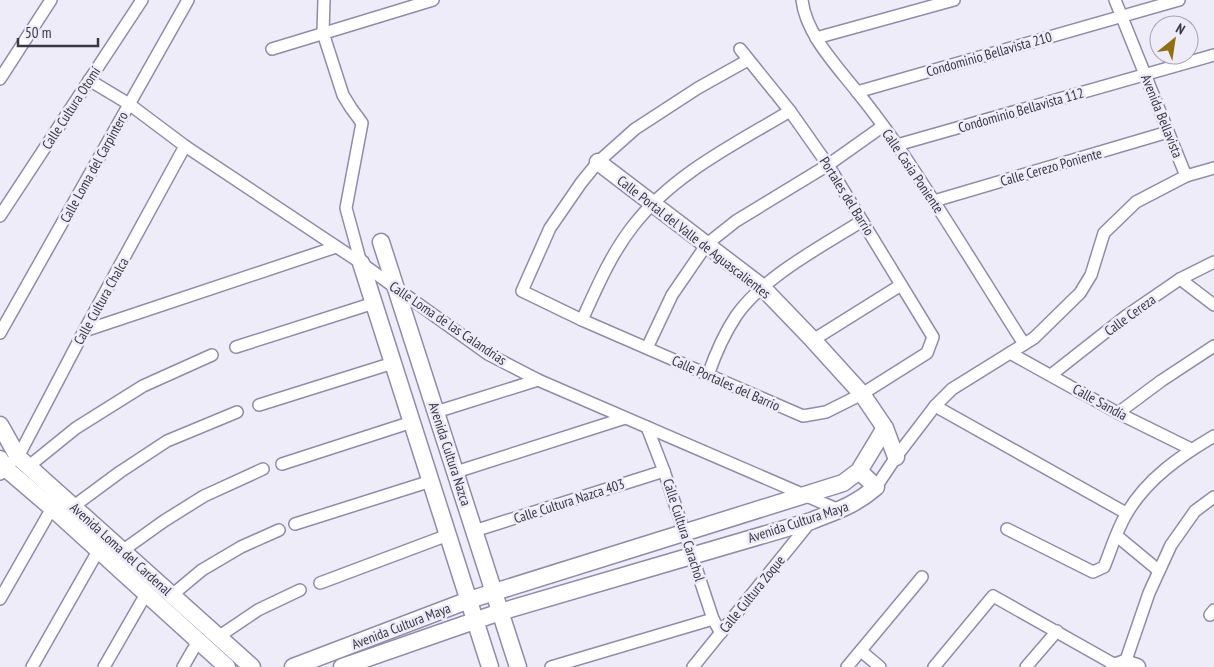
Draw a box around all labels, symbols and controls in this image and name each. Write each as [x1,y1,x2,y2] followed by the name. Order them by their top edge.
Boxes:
[18,15,98,47] scale bar
[1149,15,1199,65] north arrow
[1173,19,1188,38] text: N
[25,23,51,42] text: 50 m
[924,27,1054,81] street label: Condominio Bellavista 210
[38,63,104,153] street label: Calle Cultura Otomí
[1137,72,1187,160] street label: Avenida Bellavista
[956,83,1086,137] street label: Condominio Bellavista 112
[56,108,132,226] street label: Calle Loma del Carpintero
[878,125,948,217] street label: Calle Casia Poniente
[998,144,1104,190] street label: Calle Cerezo Poniente
[816,153,878,239] street label: Portales del Barrio
[614,171,775,303] street label: Calle Portal del Valle de Aguascalientes
[70,254,132,348] street label: Calle Cultura Chalca
[386,277,510,369] street label: Calle Loma de las Calandrias
[1101,290,1159,340] street label: Calle Cereza
[669,351,783,415] street label: Calle Portales del Barrio
[1070,380,1130,424] street label: Calle Sandía
[425,400,475,508] street label: Avenida Cultura Nazca
[511,475,627,527] street label: Calle Cultura Nazca 403
[659,476,709,584] street label: Calle Cultura Carachol
[746,497,850,547] street label: Avenida Cultura Maya
[66,499,176,600] street label: Avenida Loma del Cardenal
[715,552,789,636] street label: Calle Cultura Zoque
[349,599,453,653] street label: Avenida Cultura Maya

